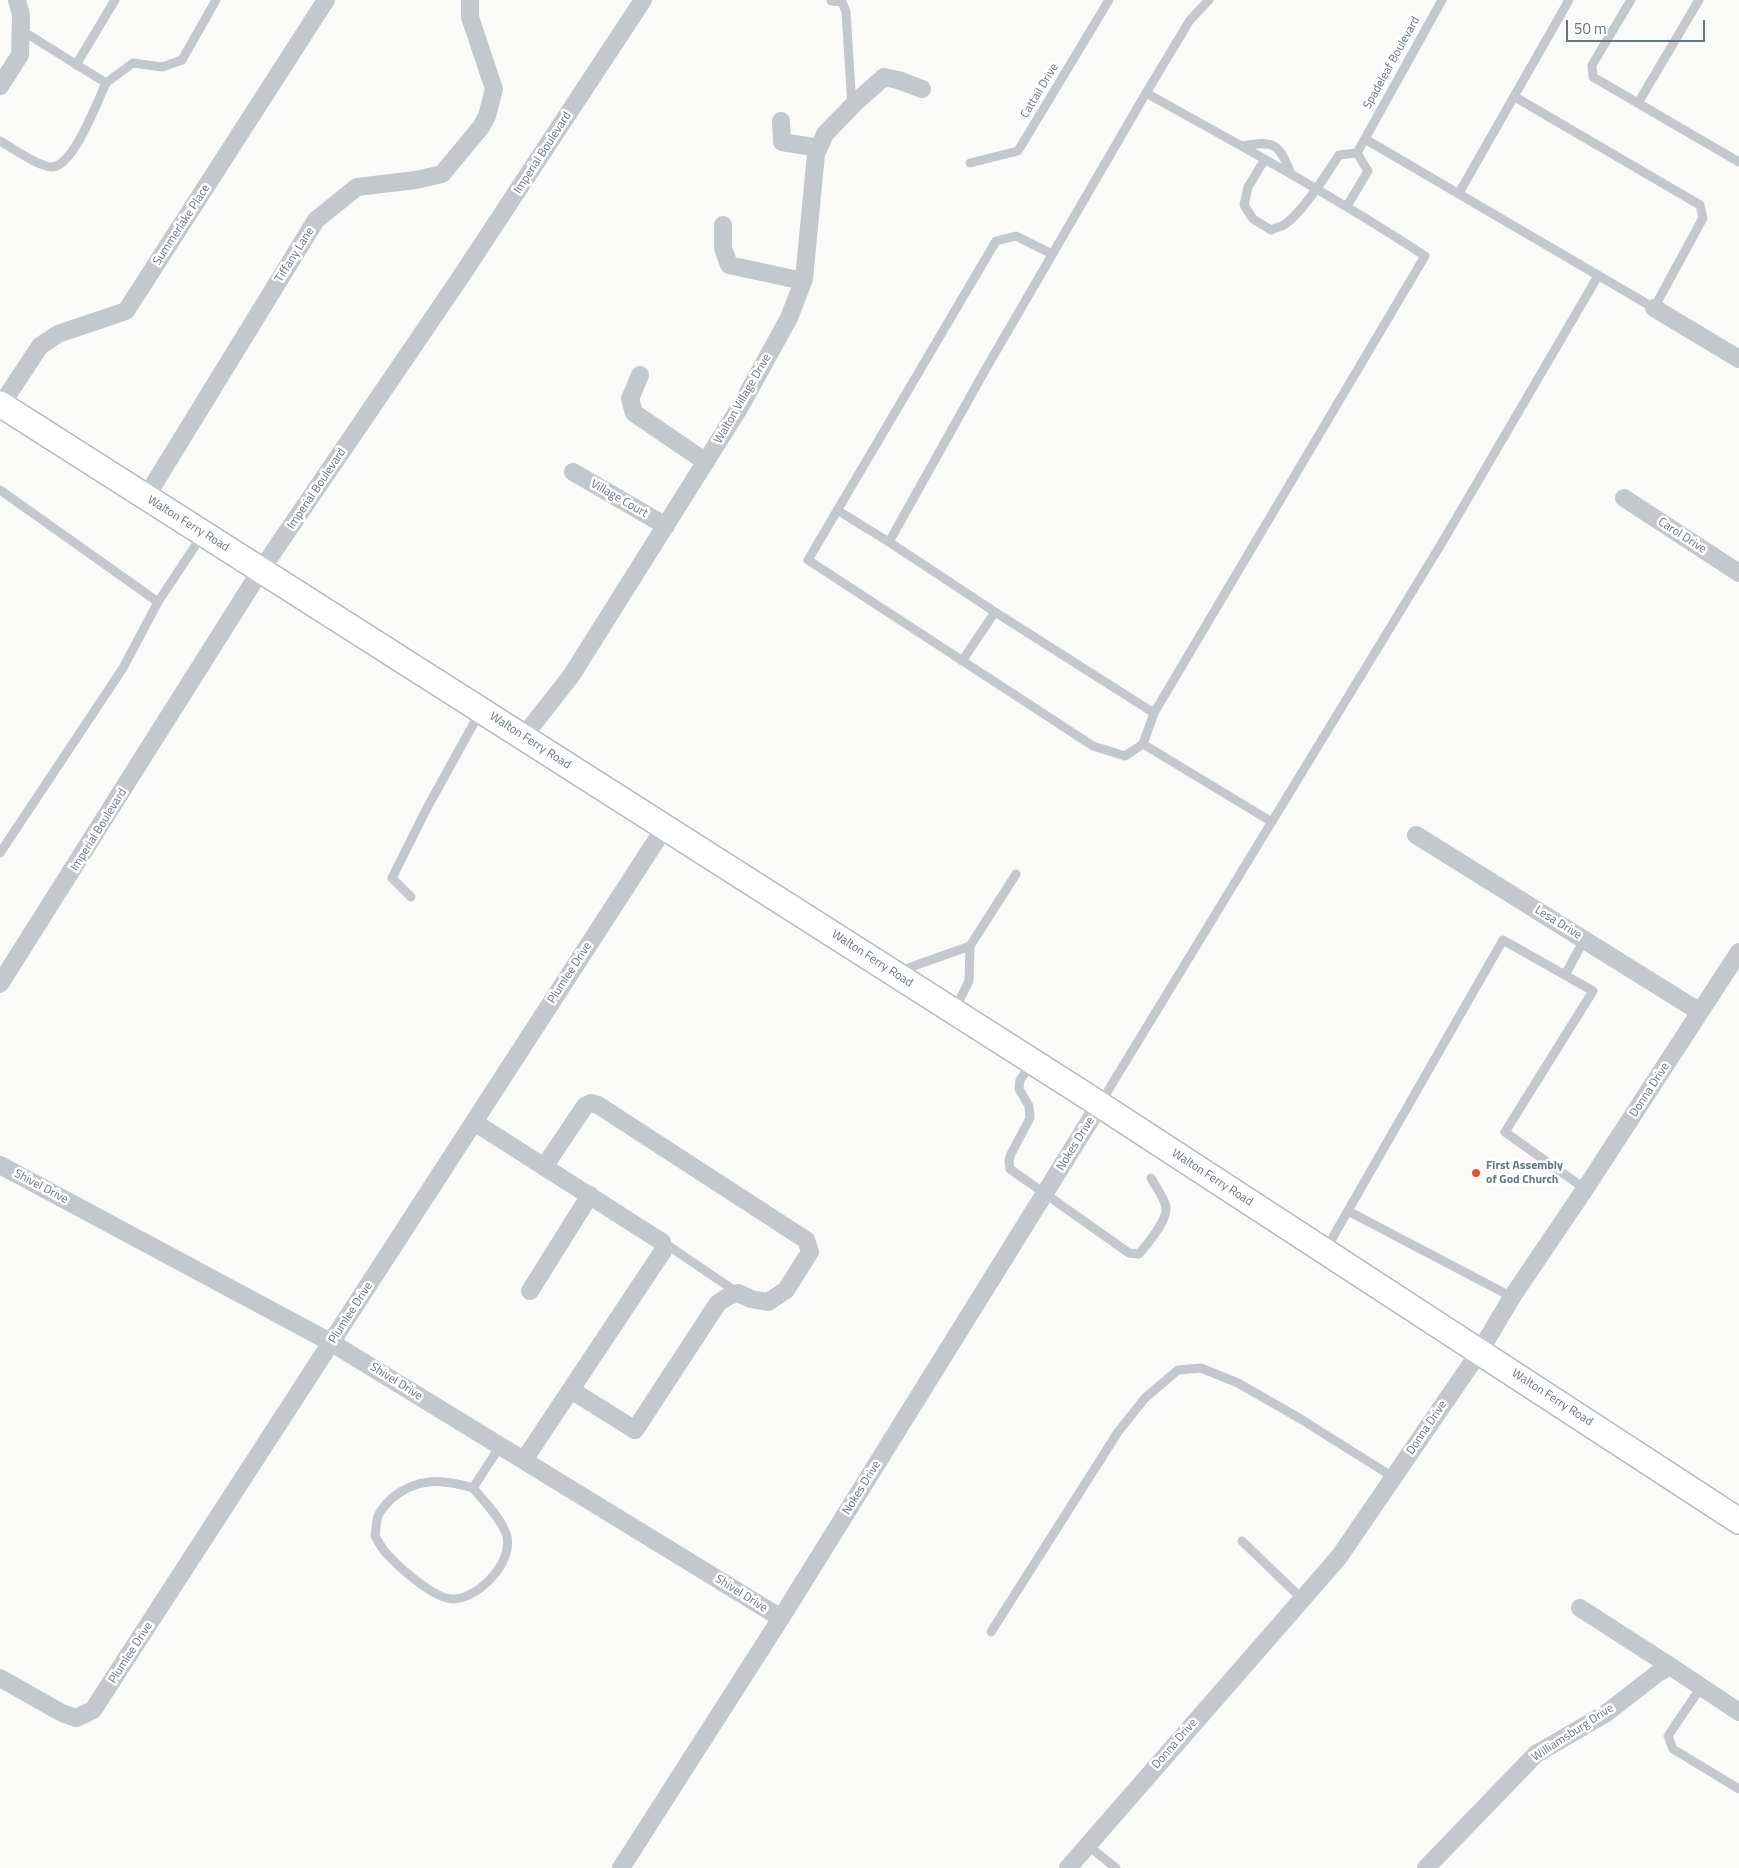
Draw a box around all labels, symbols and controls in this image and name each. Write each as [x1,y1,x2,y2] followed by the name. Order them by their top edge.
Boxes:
[1569,10,1708,42] scale bar
[1361,14,1423,112] street label: Spadeleaf Boulevard
[1574,17,1607,40] text: 50 m
[1018,61,1062,121] street label: Cattail Drive
[511,109,575,197] street label: Imperial Boulevard
[151,182,213,268] street label: Summerlake Place
[272,225,318,285] street label: Tiffany Lane
[711,352,775,446] street label: Walton Village Drive
[285,446,349,532] street label: Imperial Boulevard
[588,477,650,521] street label: Village Court
[144,493,232,555] street label: Walton Ferry Road
[1655,515,1709,557] street label: Carol Drive
[487,709,573,773] street label: Walton Ferry Road
[68,786,130,874] street label: Imperial Boulevard
[1532,903,1584,943] street label: Lesa Drive
[829,927,915,991] street label: Walton Ferry Road
[545,940,595,1006] street label: Plumlee Drive
[1627,1060,1673,1120] street label: Donna Drive
[1054,1115,1098,1173] street label: Nokes Drive
[1169,1146,1255,1210] street label: Walton Ferry Road
[1486,1159,1563,1187] place label: First Assembly of God Church
[12,1167,70,1207] street label: Shivel Drive
[1470,1167,1482,1179] marker: First Assembly of God Church
[326,1280,376,1346] street label: Plumlee Drive
[367,1360,425,1404] street label: Shivel Drive
[1509,1366,1595,1430] street label: Walton Ferry Road
[1404,1398,1450,1458] street label: Donna Drive
[840,1459,884,1517] street label: Nokes Drive
[712,1572,770,1616] street label: Shivel Drive
[106,1620,156,1686] street label: Plumlee Drive
[1529,1701,1617,1765] street label: Williamsburg Drive
[1149,1716,1201,1772] street label: Donna Drive

